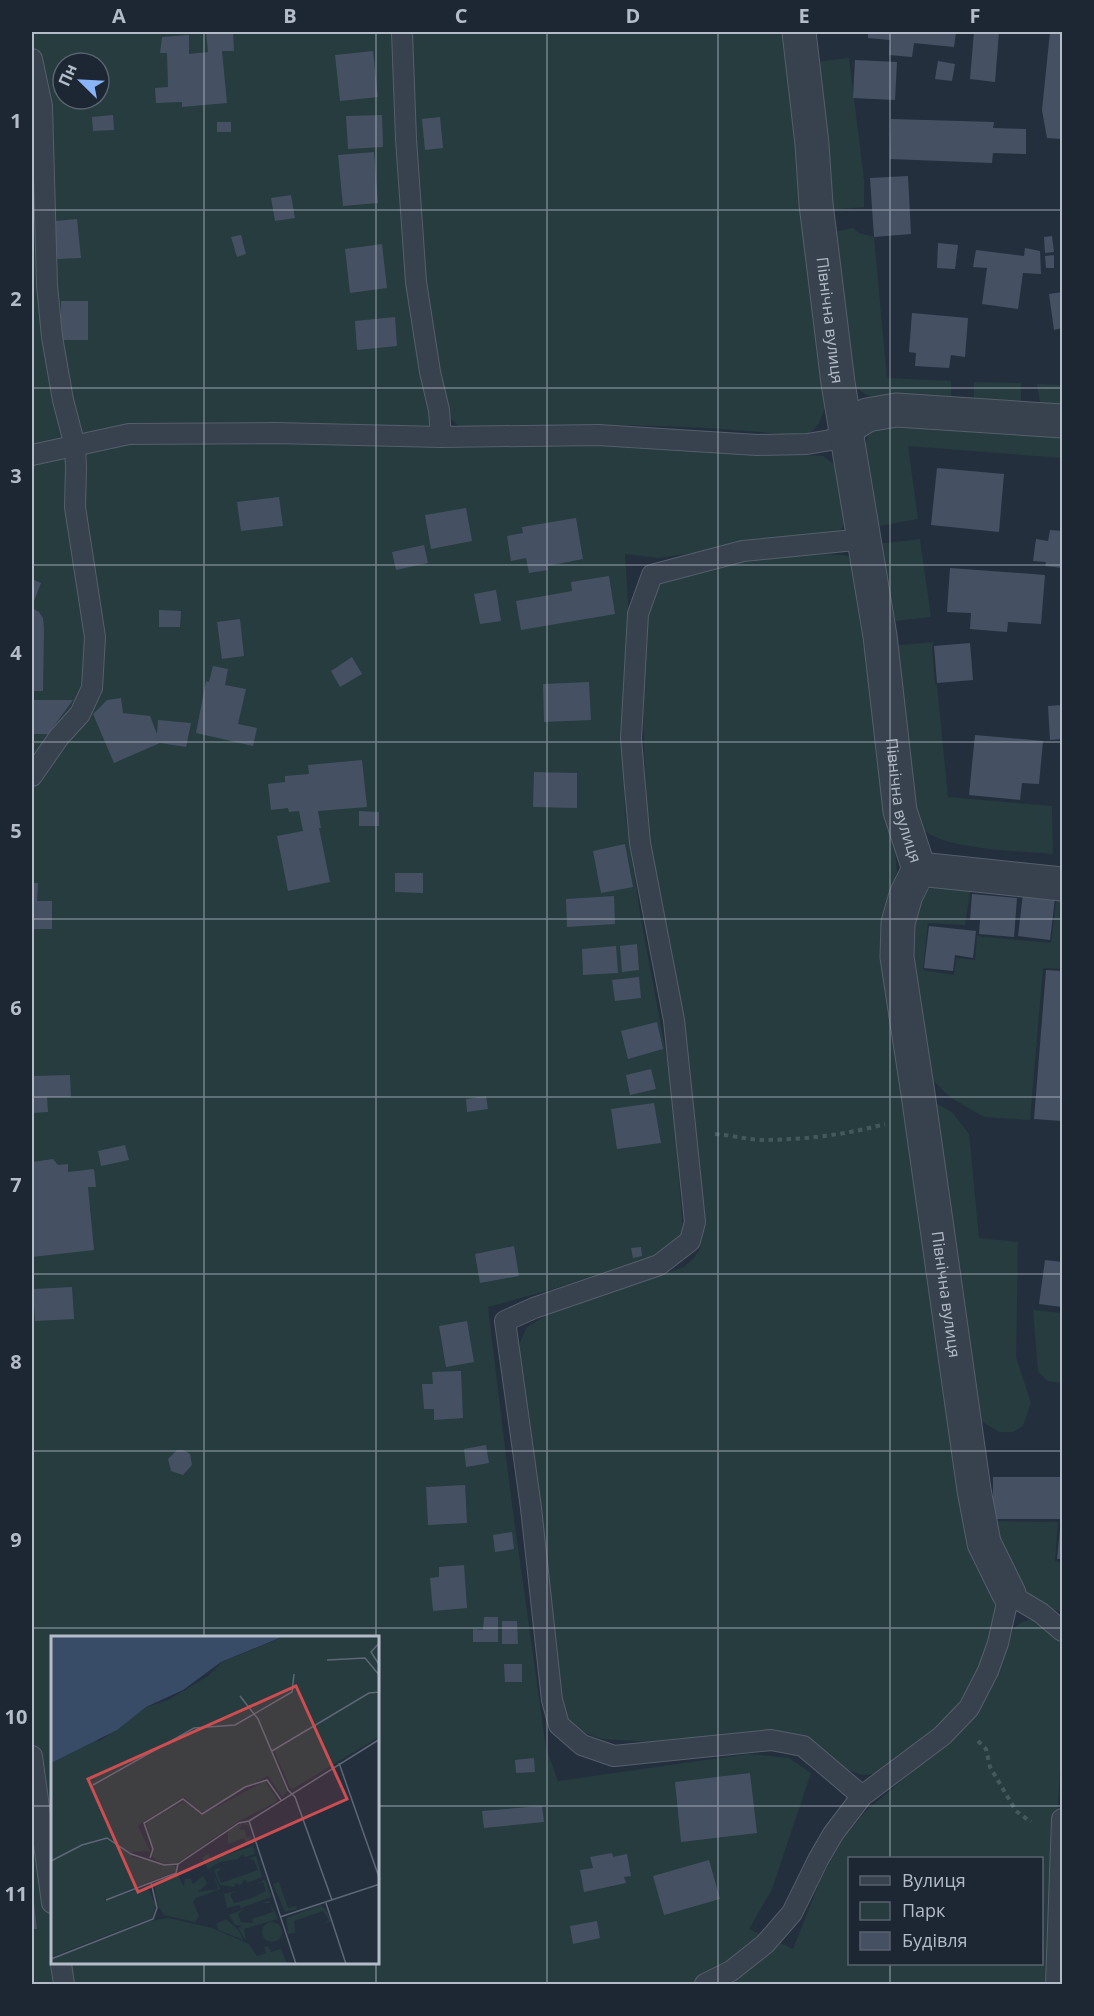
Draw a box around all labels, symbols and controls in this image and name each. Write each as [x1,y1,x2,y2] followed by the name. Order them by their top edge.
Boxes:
[112,2,126,29] text: A
[283,2,297,29] text: B
[455,2,468,29] text: C
[626,2,640,29] text: D
[798,2,810,29] text: E
[970,2,980,29] text: F
[51,51,111,111] north arrow
[53,60,82,90] text: Пн
[10,107,22,134] text: 1
[812,256,849,385] street label: Північна вулиця
[10,285,22,312] text: 2
[10,462,22,489] text: 3
[10,639,22,666] text: 4
[881,737,927,866] street label: Північна вулиця
[10,817,22,844] text: 5
[10,994,22,1021] text: 6
[10,1171,22,1198] text: 7
[927,1230,966,1359] street label: Північна вулиця
[10,1348,22,1375] text: 8
[10,1526,22,1553] text: 9
[51,1636,380,1965] inset map
[5,1703,27,1730] text: 10
[848,1857,1043,1965] legend
[902,1868,966,1892] text: Вулиця
[5,1880,27,1907] text: 11
[902,1898,946,1922] text: Парк
[902,1928,968,1952] text: Будівля

